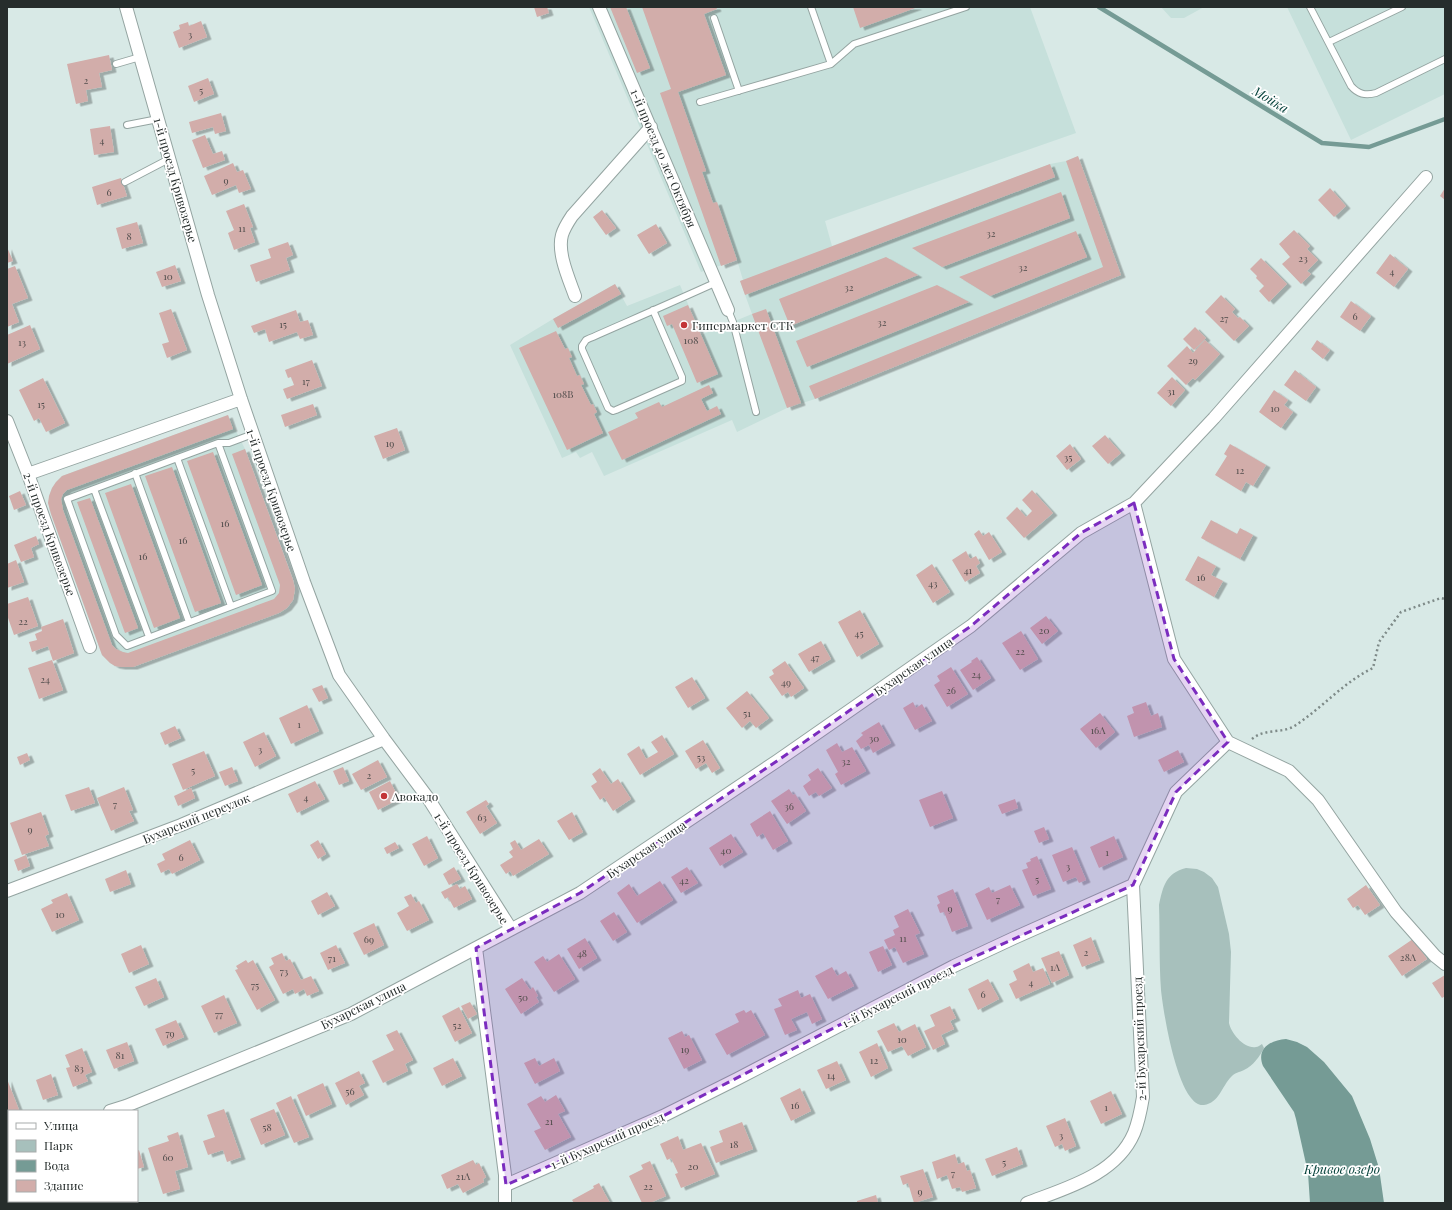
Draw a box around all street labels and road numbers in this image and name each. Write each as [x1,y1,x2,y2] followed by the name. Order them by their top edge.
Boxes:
[627,86,701,230] street label: 1-й проезд 40 лет Октября
[151,116,201,244] street label: 1-й проезд Кривозерье
[243,426,301,554] street label: 1-й проезд Кривозерье
[20,470,80,598] street label: 2-й проезд Кривозерье
[870,633,956,699] street label: Бухарская улица
[140,789,252,847] street label: Бухарский переулок
[431,809,513,927] street label: 1-й проезд Кривозерье
[603,816,689,882] street label: Бухарская улица
[839,961,956,1031] street label: 1-й Бухарский проезд
[1129,976,1149,1101] street label: 2-й Бухарский проезд
[318,977,408,1033] street label: Бухарская улица
[548,1107,667,1172] street label: 1-й Бухарский проезд

